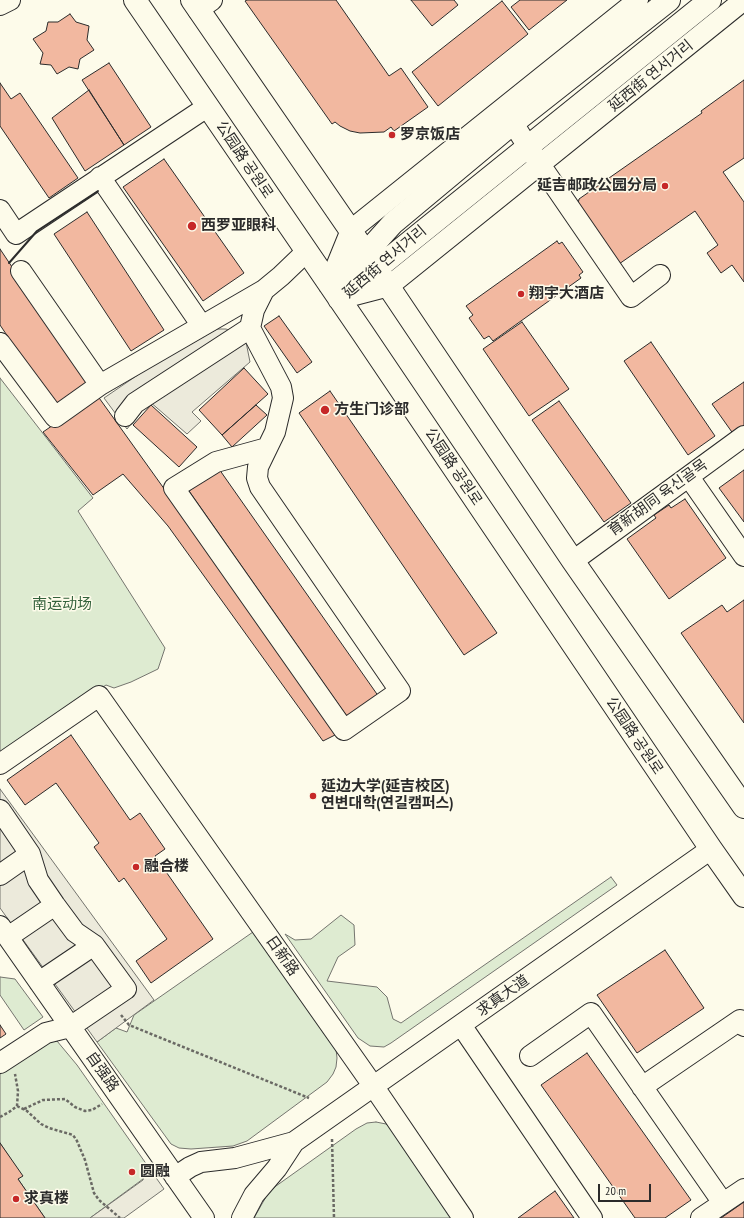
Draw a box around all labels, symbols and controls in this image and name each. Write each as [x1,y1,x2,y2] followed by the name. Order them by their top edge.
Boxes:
[605,36,697,116] street label: 延西街 연서거리
[211,118,277,202] street label: 公园路 공원로
[400,126,460,144] place label: 罗京饭店
[387,130,397,140] marker: 罗京饭店
[537,177,657,195] place label: 延吉邮政公园分局
[660,181,670,191] marker: 延吉邮政公园分局
[201,217,276,235] place label: 西罗亚眼科
[186,220,198,232] marker: 西罗亚眼科
[340,222,430,302] street label: 延西街 연서거리
[529,285,604,303] place label: 翔宇大酒店
[516,289,526,299] marker: 翔宇大酒店
[334,401,409,419] place label: 方生门诊部
[319,404,331,416] marker: 方生门诊部
[420,425,486,509] street label: 公园路 공원로
[605,456,711,540] street label: 育新胡同 육신골목
[32,596,92,614] park label: 南运动场
[601,694,667,778] street label: 公园路 공원로
[321,778,454,813] place label: 延边大学(延吉校区) 연변대학(연길캠퍼스)
[308,791,318,801] marker: 延边大学(延吉校区) 연변대학(연길캠퍼스)
[144,858,189,876] place label: 融合楼
[131,862,141,872] marker: 融合楼
[262,932,302,980] street label: 日新路
[473,971,533,1021] street label: 求真大道
[82,1048,122,1096] street label: 自强路
[140,1163,170,1181] place label: 圆融
[127,1167,137,1177] marker: 圆融
[600,1176,653,1202] scale bar
[605,1183,626,1198] text: 20 m
[24,1190,69,1208] place label: 求真楼
[11,1194,21,1204] marker: 求真楼

